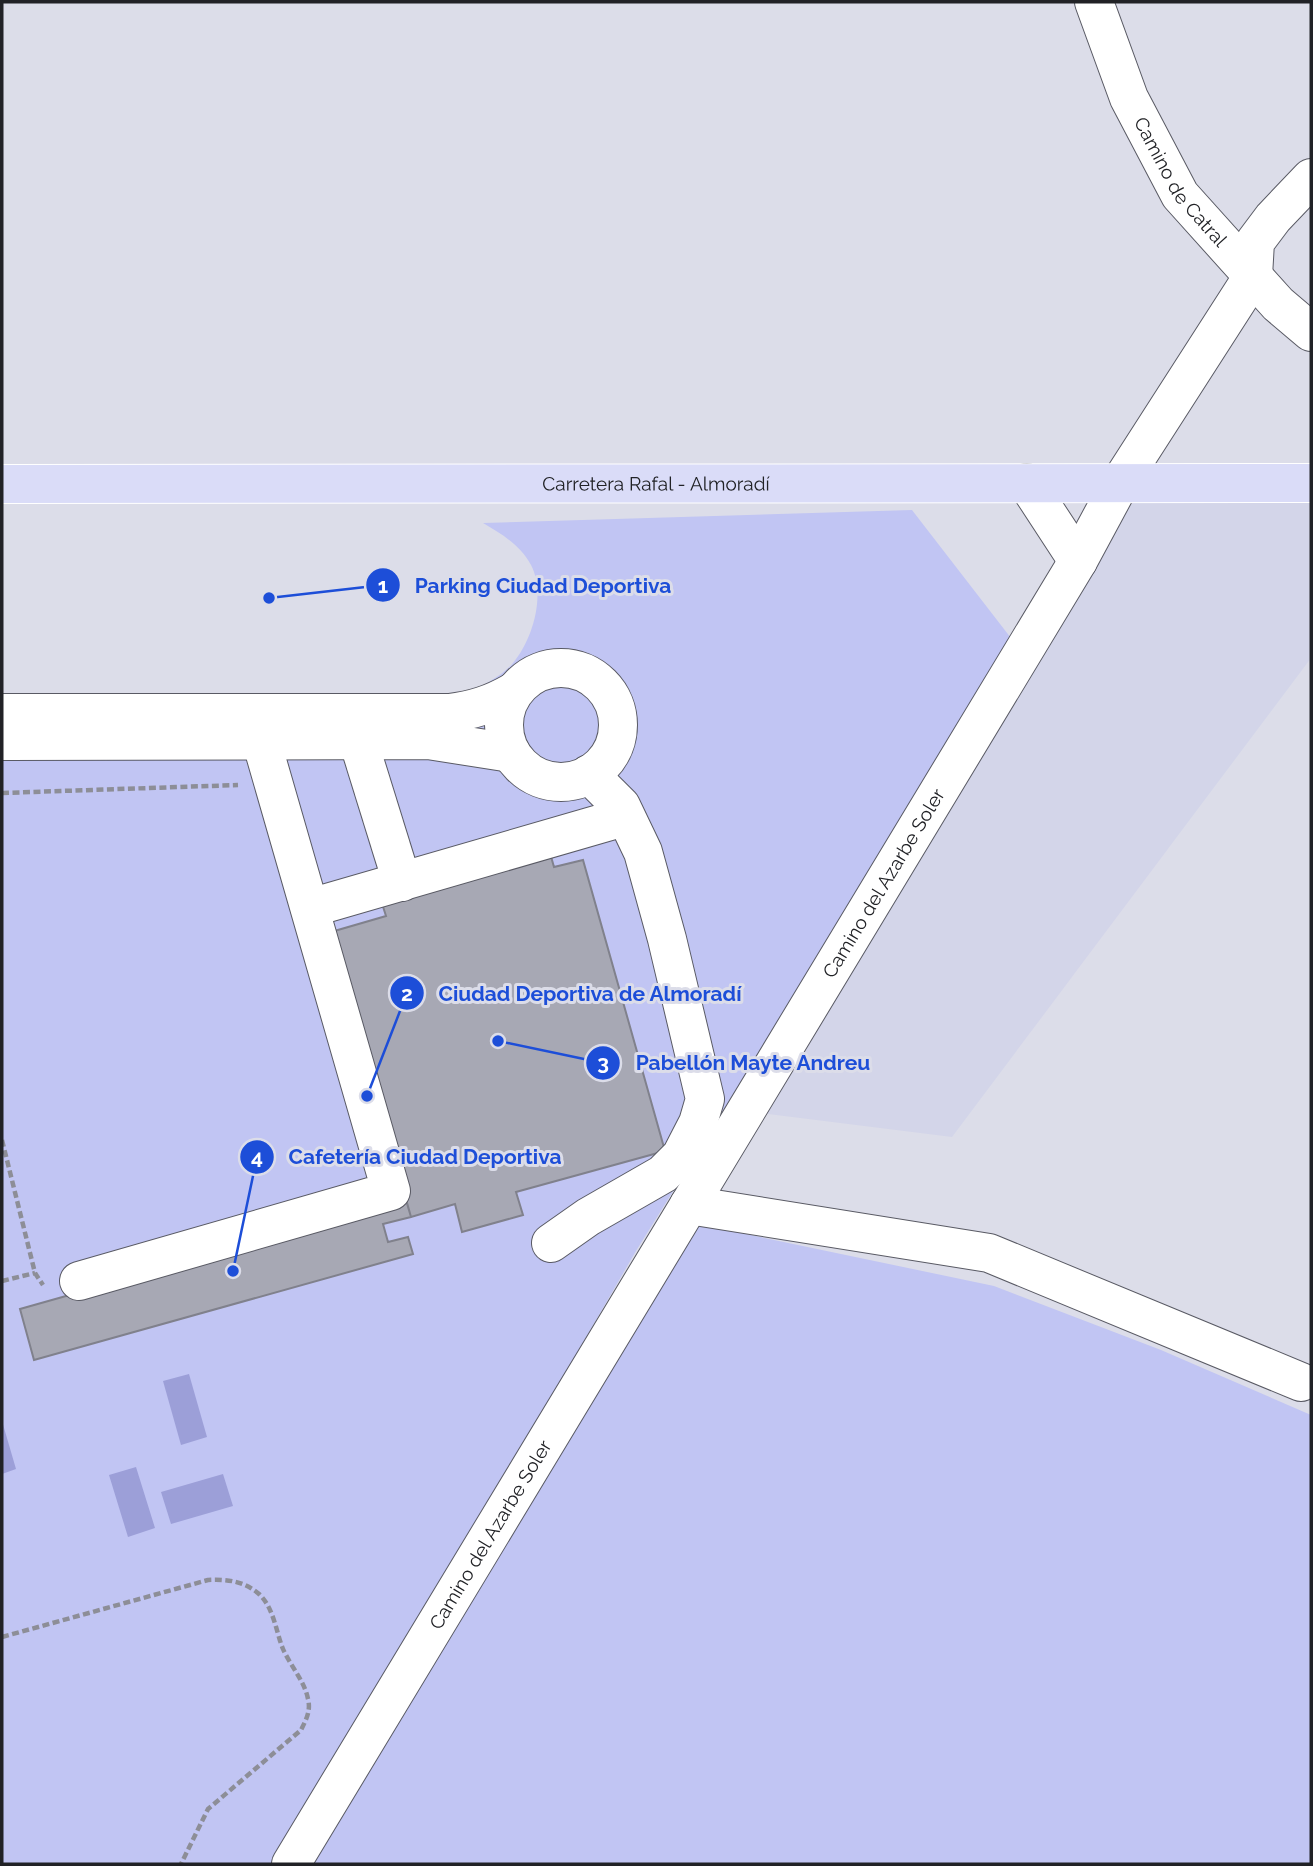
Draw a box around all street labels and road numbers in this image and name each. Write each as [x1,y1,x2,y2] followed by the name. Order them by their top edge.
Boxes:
[1130,113,1232,251] street label: Camino de Catral
[542,472,771,495] street label: Carretera Rafal - Almoradí
[818,784,949,982] street label: Camino del Azarbe Soler
[425,1436,556,1633] street label: Camino del Azarbe Soler

